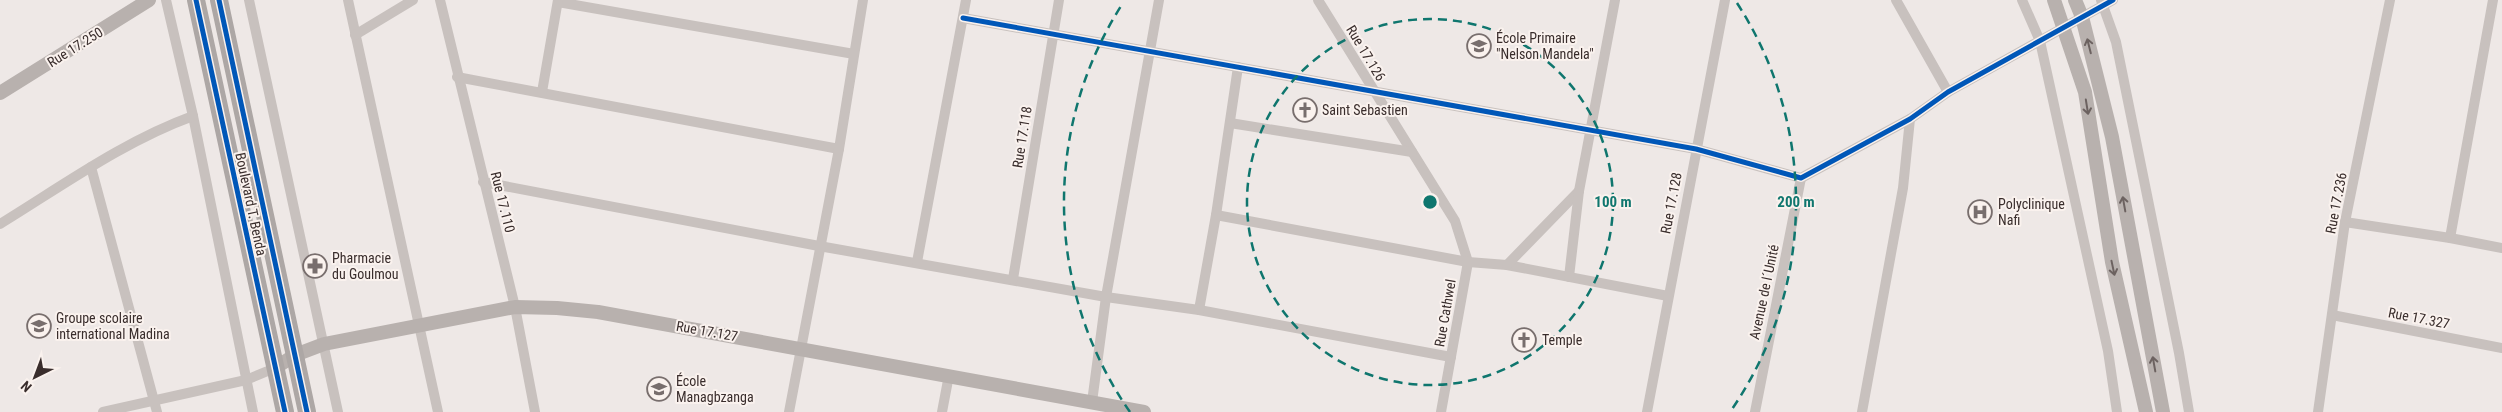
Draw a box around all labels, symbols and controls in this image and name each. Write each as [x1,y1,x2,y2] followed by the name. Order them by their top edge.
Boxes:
[1343,22,1389,84] street label: Rue 17.126
[44,24,106,70] street label: Rue 17.250
[1496,29,1594,62] place label: École Primaire "Nelson Mandela"
[1466,33,1492,59] school or university icon: École Primaire "Nelson Mandela"
[2084,38,2093,54] one-way arrow
[1292,97,1318,123] church icon: Saint Sebastien
[2083,99,2093,115] one-way arrow
[1322,102,1408,118] place label: Saint Sebastien
[1009,105,1035,169] street label: Rue 17.118
[232,151,270,257] street label: Boulevard T. Benda
[488,170,518,234] street label: Rue 17.110
[1657,171,1685,235] street label: Rue 17.128
[2322,171,2350,235] street label: Rue 17.236
[1421,193,1439,211] centre of rings
[1594,193,1632,211] text: 100 m
[1777,193,1815,211] text: 200 m
[1998,196,2065,228] place label: Polyclinique Nafi
[2119,197,2129,213] one-way arrow
[1967,199,1993,225] hospital icon: Polyclinique Nafi
[1746,243,1782,341] street label: Avenue de l´Unité
[332,250,399,282] place label: Pharmacie du Goulmou
[302,253,328,279] pharmacy icon: Pharmacie du Goulmou
[2109,259,2118,275] one-way arrow
[1431,278,1459,348] street label: Rue Cathwel
[2387,304,2451,332] street label: Rue 17.327
[56,310,170,342] place label: Groupe scolaire international Madina
[26,313,52,339] school or university icon: Groupe scolaire international Madina
[675,318,739,344] street label: Rue 17.127
[1511,327,1537,353] church icon: Temple
[1542,332,1583,348] place label: Temple
[10,352,60,402] north arrow
[2149,356,2158,372] one-way arrow
[676,372,754,405] place label: École Managbzanga
[646,376,672,402] school or university icon: École Managbzanga
[18,378,35,395] text: N

